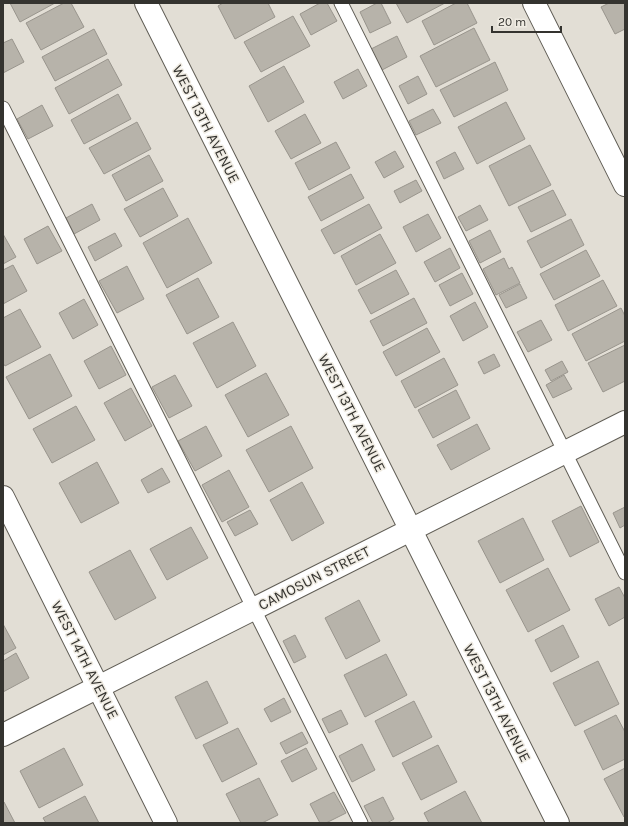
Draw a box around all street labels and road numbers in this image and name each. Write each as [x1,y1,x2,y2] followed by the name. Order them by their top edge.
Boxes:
[168,62,244,186] street label: WEST 13TH AVENUE
[314,351,390,475] street label: WEST 13TH AVENUE
[255,542,373,614] street label: CAMOSUN STREET
[47,598,123,722] street label: WEST 14TH AVENUE
[459,641,535,765] street label: WEST 13TH AVENUE

